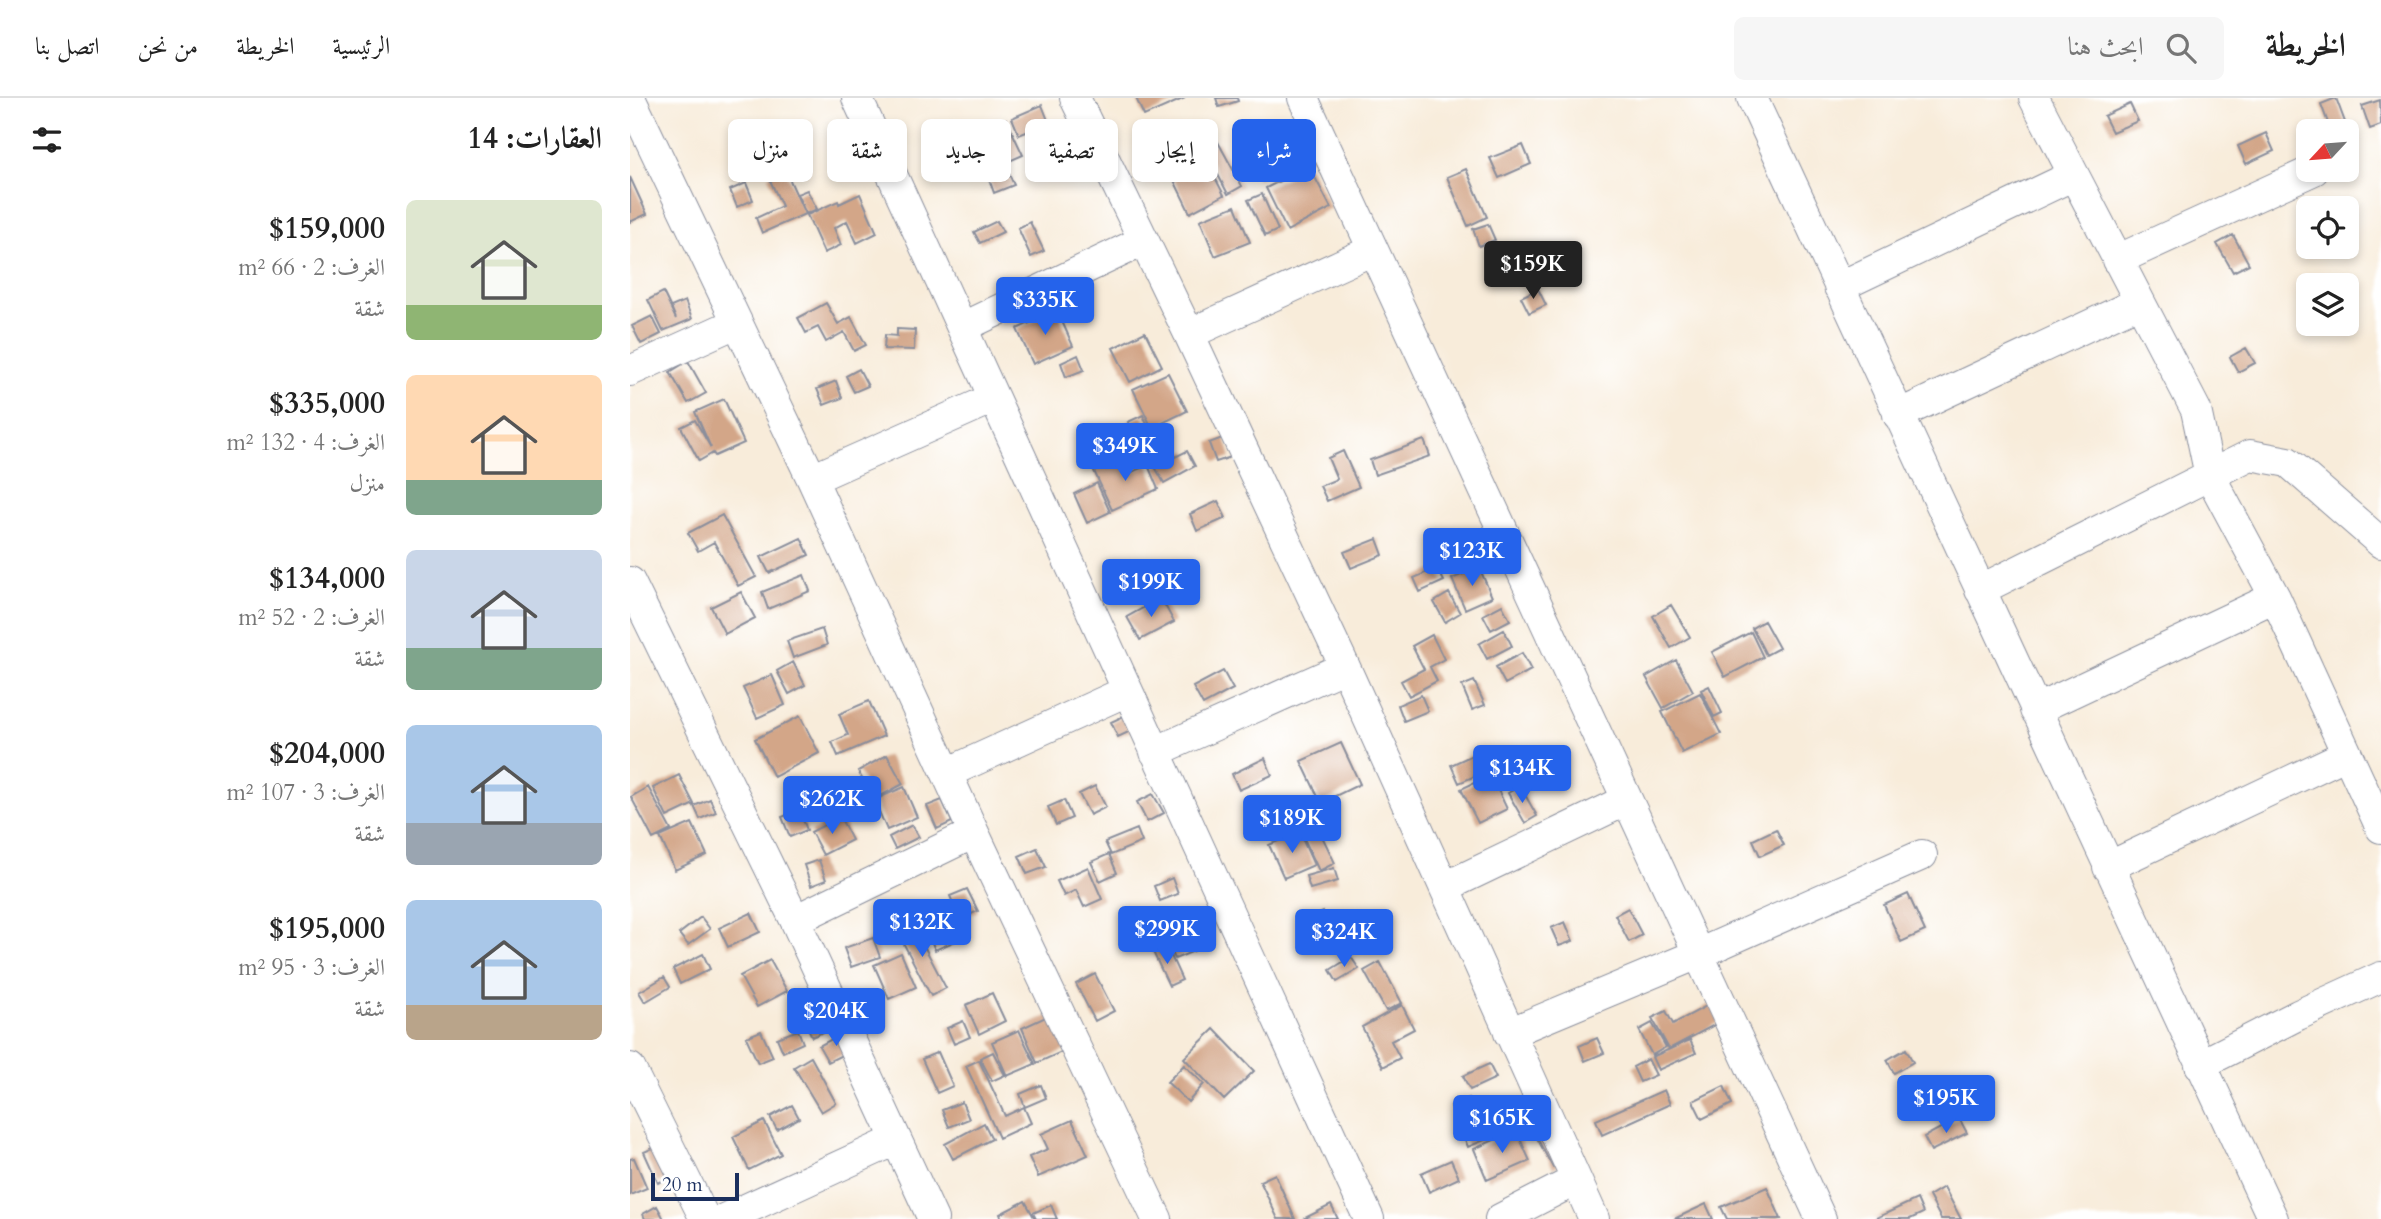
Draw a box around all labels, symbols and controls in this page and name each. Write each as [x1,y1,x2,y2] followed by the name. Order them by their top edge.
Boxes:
[1734,17,2224,80] search box
[2266,23,2346,68] text: الخريطة
[2067,29,2144,64] text: ابحث هنا
[2162,29,2200,67] icon: search
[35,30,99,63] text: اتصل بنا
[137,30,198,63] text: من نحن
[236,30,295,63] text: الخريطة
[333,30,390,63] text: الرئيسية
[467,118,602,159] text: العقارات: 14
[728,119,813,182] chip: منزل
[827,119,907,182] chip: شقة
[921,119,1011,182] chip: جديد
[1025,119,1118,182] chip: تصفية
[1132,119,1218,182] chip: إيجار
[1232,119,1316,182] chip: شراء
[2296,119,2359,182] north arrow
[2296,119,2359,336] map controls
[28,121,66,159] icon: filters
[2296,196,2359,259] button: locate
[269,208,385,249] text: $159,000
[462,228,546,312] icon: home
[1484,242,1582,301] pin: $159K
[1500,248,1566,279] text: $159K
[238,252,385,283] text: الغرف: 2 · 66 m²
[2296,273,2359,336] button: layers
[996,278,1094,337] pin: $335K
[1012,284,1078,315] text: $335K
[355,293,385,324] text: شقة
[269,383,385,424] text: $335,000
[462,403,546,487] icon: home
[1076,424,1174,483] pin: $349K
[226,427,385,458] text: الغرف: 4 · 132 m²
[1092,430,1158,461] text: $349K
[350,468,385,499] text: منزل
[1423,528,1521,588] pin: $123K
[1439,535,1505,566] text: $123K
[269,558,385,599] text: $134,000
[1102,560,1200,619] pin: $199K
[1118,566,1184,597] text: $199K
[462,578,546,662] icon: home
[238,602,385,633] text: الغرف: 2 · 52 m²
[355,643,385,674] text: شقة
[269,733,385,774] text: $204,000
[1473,746,1571,805] pin: $134K
[1489,752,1555,783] text: $134K
[462,753,546,837] icon: home
[783,776,881,836] pin: $262K
[226,777,385,808] text: الغرف: 3 · 107 m²
[799,783,865,814] text: $262K
[1243,796,1341,855] pin: $189K
[1259,802,1325,833] text: $189K
[355,818,385,849] text: شقة
[873,900,971,959] pin: $132K
[889,906,955,937] text: $132K
[1118,906,1216,966] pin: $299K
[269,908,385,949] text: $195,000
[1295,910,1393,969] pin: $324K
[1134,913,1200,944] text: $299K
[1311,916,1377,947] text: $324K
[462,928,546,1012] icon: home
[238,952,385,983] text: الغرف: 3 · 95 m²
[787,988,885,1048] pin: $204K
[355,993,385,1024] text: شقة
[803,995,869,1026] text: $204K
[1897,1076,1995,1135] pin: $195K
[1913,1082,1979,1113] text: $195K
[1453,1096,1551,1155] pin: $165K
[1469,1102,1535,1133] text: $165K
[651,1170,738,1202] scale bar
[662,1172,703,1198] text: 20 m

